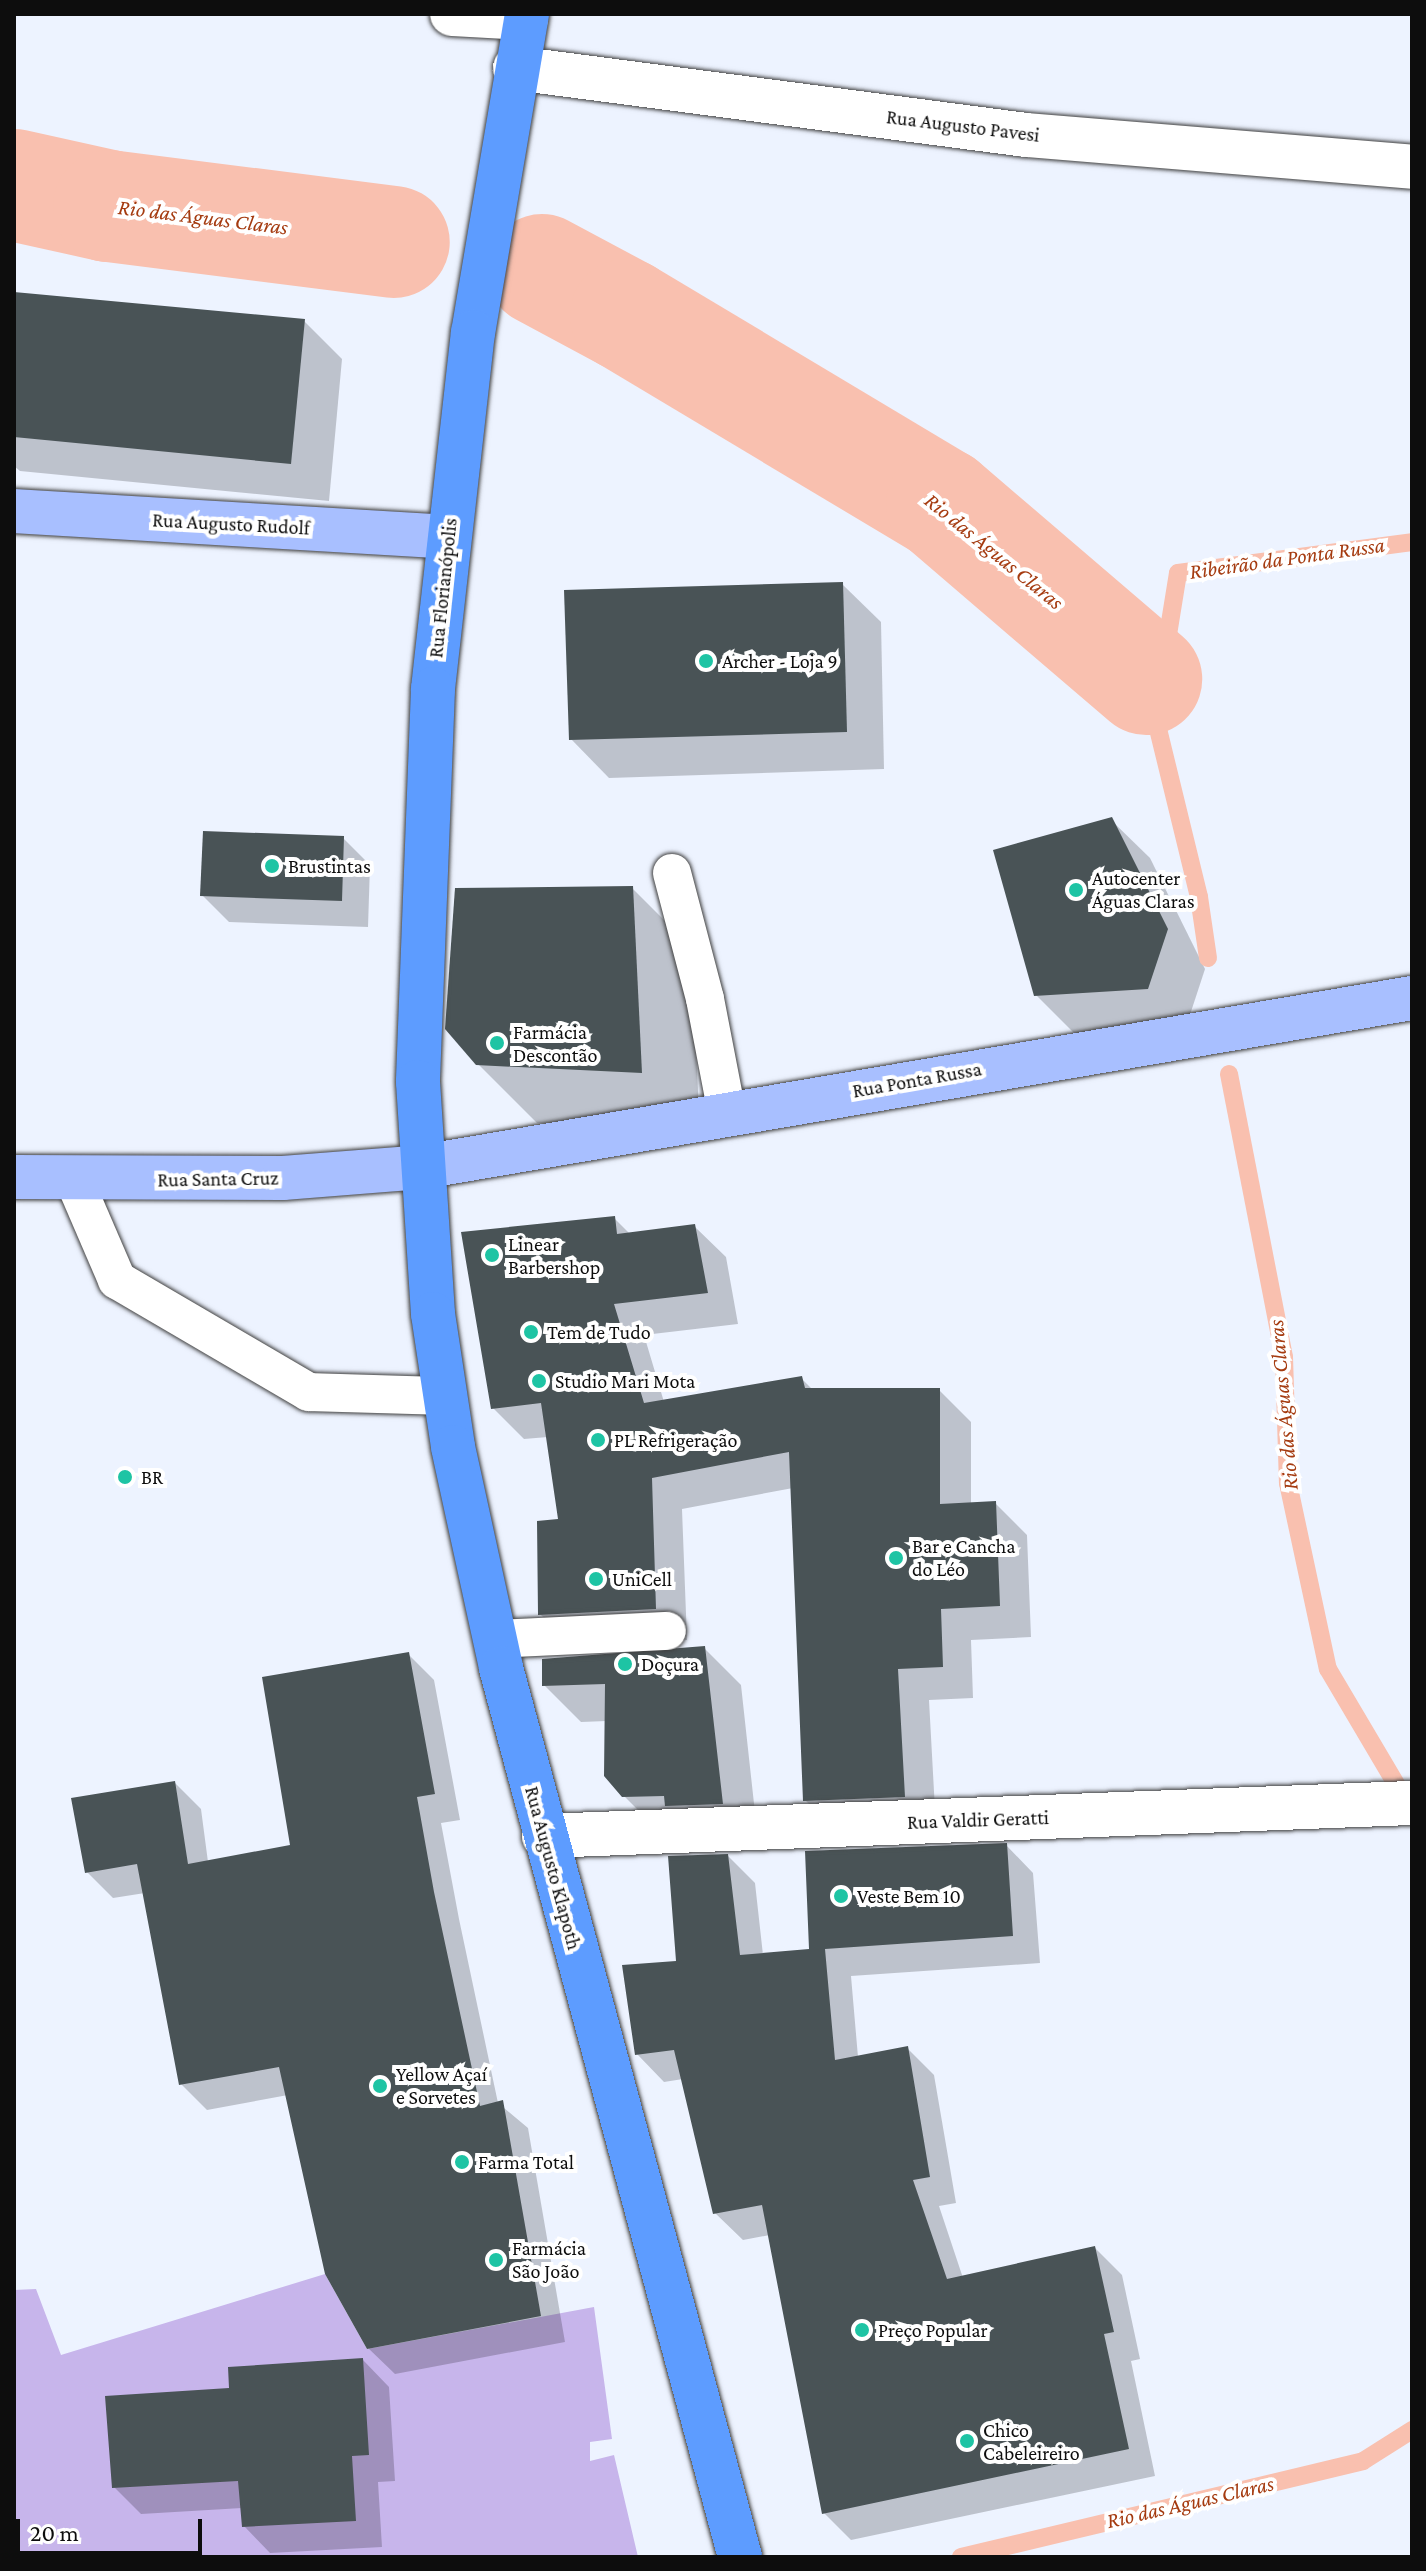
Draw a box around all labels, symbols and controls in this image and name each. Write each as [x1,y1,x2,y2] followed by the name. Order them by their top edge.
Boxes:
[885,105,1041,147] street label: Rua Augusto Pavesi
[117,193,289,241] water label: Rio das Águas Claras
[919,487,1069,615] water label: Rio das Águas Claras
[152,508,310,540] street label: Rua Augusto Rudolf
[424,517,462,659] street label: Rua Florianópolis
[1188,531,1386,585] water label: Ribeirão da Ponta Russa
[722,649,838,673] place label: Archer - Loja 9
[697,652,715,670] marker: Archer - Loja 9
[288,854,371,878] place label: Brustintas
[263,857,281,875] marker: Brustintas
[1092,866,1195,913] place label: Autocenter Águas Claras
[1067,881,1085,899] marker: Autocenter Águas Claras
[513,1020,598,1067] place label: Farmácia Descontão
[488,1034,506,1052] marker: Farmácia Descontão
[851,1057,983,1103] street label: Rua Ponta Russa
[157,1166,279,1192] street label: Rua Santa Cruz
[508,1232,600,1279] place label: Linear Barbershop
[483,1246,501,1264] marker: Linear Barbershop
[1262,1319,1304,1491] water label: Rio das Águas Claras
[547,1320,651,1344] place label: Tem de Tudo
[522,1323,540,1341] marker: Tem de Tudo
[555,1369,695,1393] place label: Studio Mari Mota
[530,1372,548,1390] marker: Studio Mari Mota
[614,1428,737,1452] place label: PL Refrigeração
[589,1431,607,1449] marker: PL Refrigeração
[141,1465,163,1489] place label: BR
[116,1468,134,1486] marker: BR
[912,1534,1015,1581] place label: Bar e Cancha do Léo
[887,1549,905,1567] marker: Bar e Cancha do Léo
[612,1567,672,1591] place label: UniCell
[587,1570,605,1588] marker: UniCell
[641,1652,699,1676] place label: Doçura
[616,1655,634,1673] marker: Doçura
[520,1784,586,1952] street label: Rua Augusto Klapoth
[907,1806,1049,1834] street label: Rua Valdir Geratti
[857,1884,961,1908] place label: Veste Bem 10
[832,1887,850,1905] marker: Veste Bem 10
[396,2062,487,2109] place label: Yellow Açaí e Sorvetes
[371,2077,389,2095] marker: Yellow Açaí e Sorvetes
[478,2150,574,2174] place label: Farma Total
[453,2153,471,2171] marker: Farma Total
[512,2236,586,2283] place label: Farmácia São João
[487,2251,505,2269] marker: Farmácia São João
[878,2318,988,2342] place label: Preço Popular
[853,2321,871,2339] marker: Preço Popular
[983,2418,1080,2465] place label: Chico Cabeleireiro
[958,2432,976,2450] marker: Chico Cabeleireiro
[1104,2470,1276,2534] water label: Rio das Águas Claras
[20,2503,206,2553] scale bar
[30,2519,79,2546] text: 20 m

